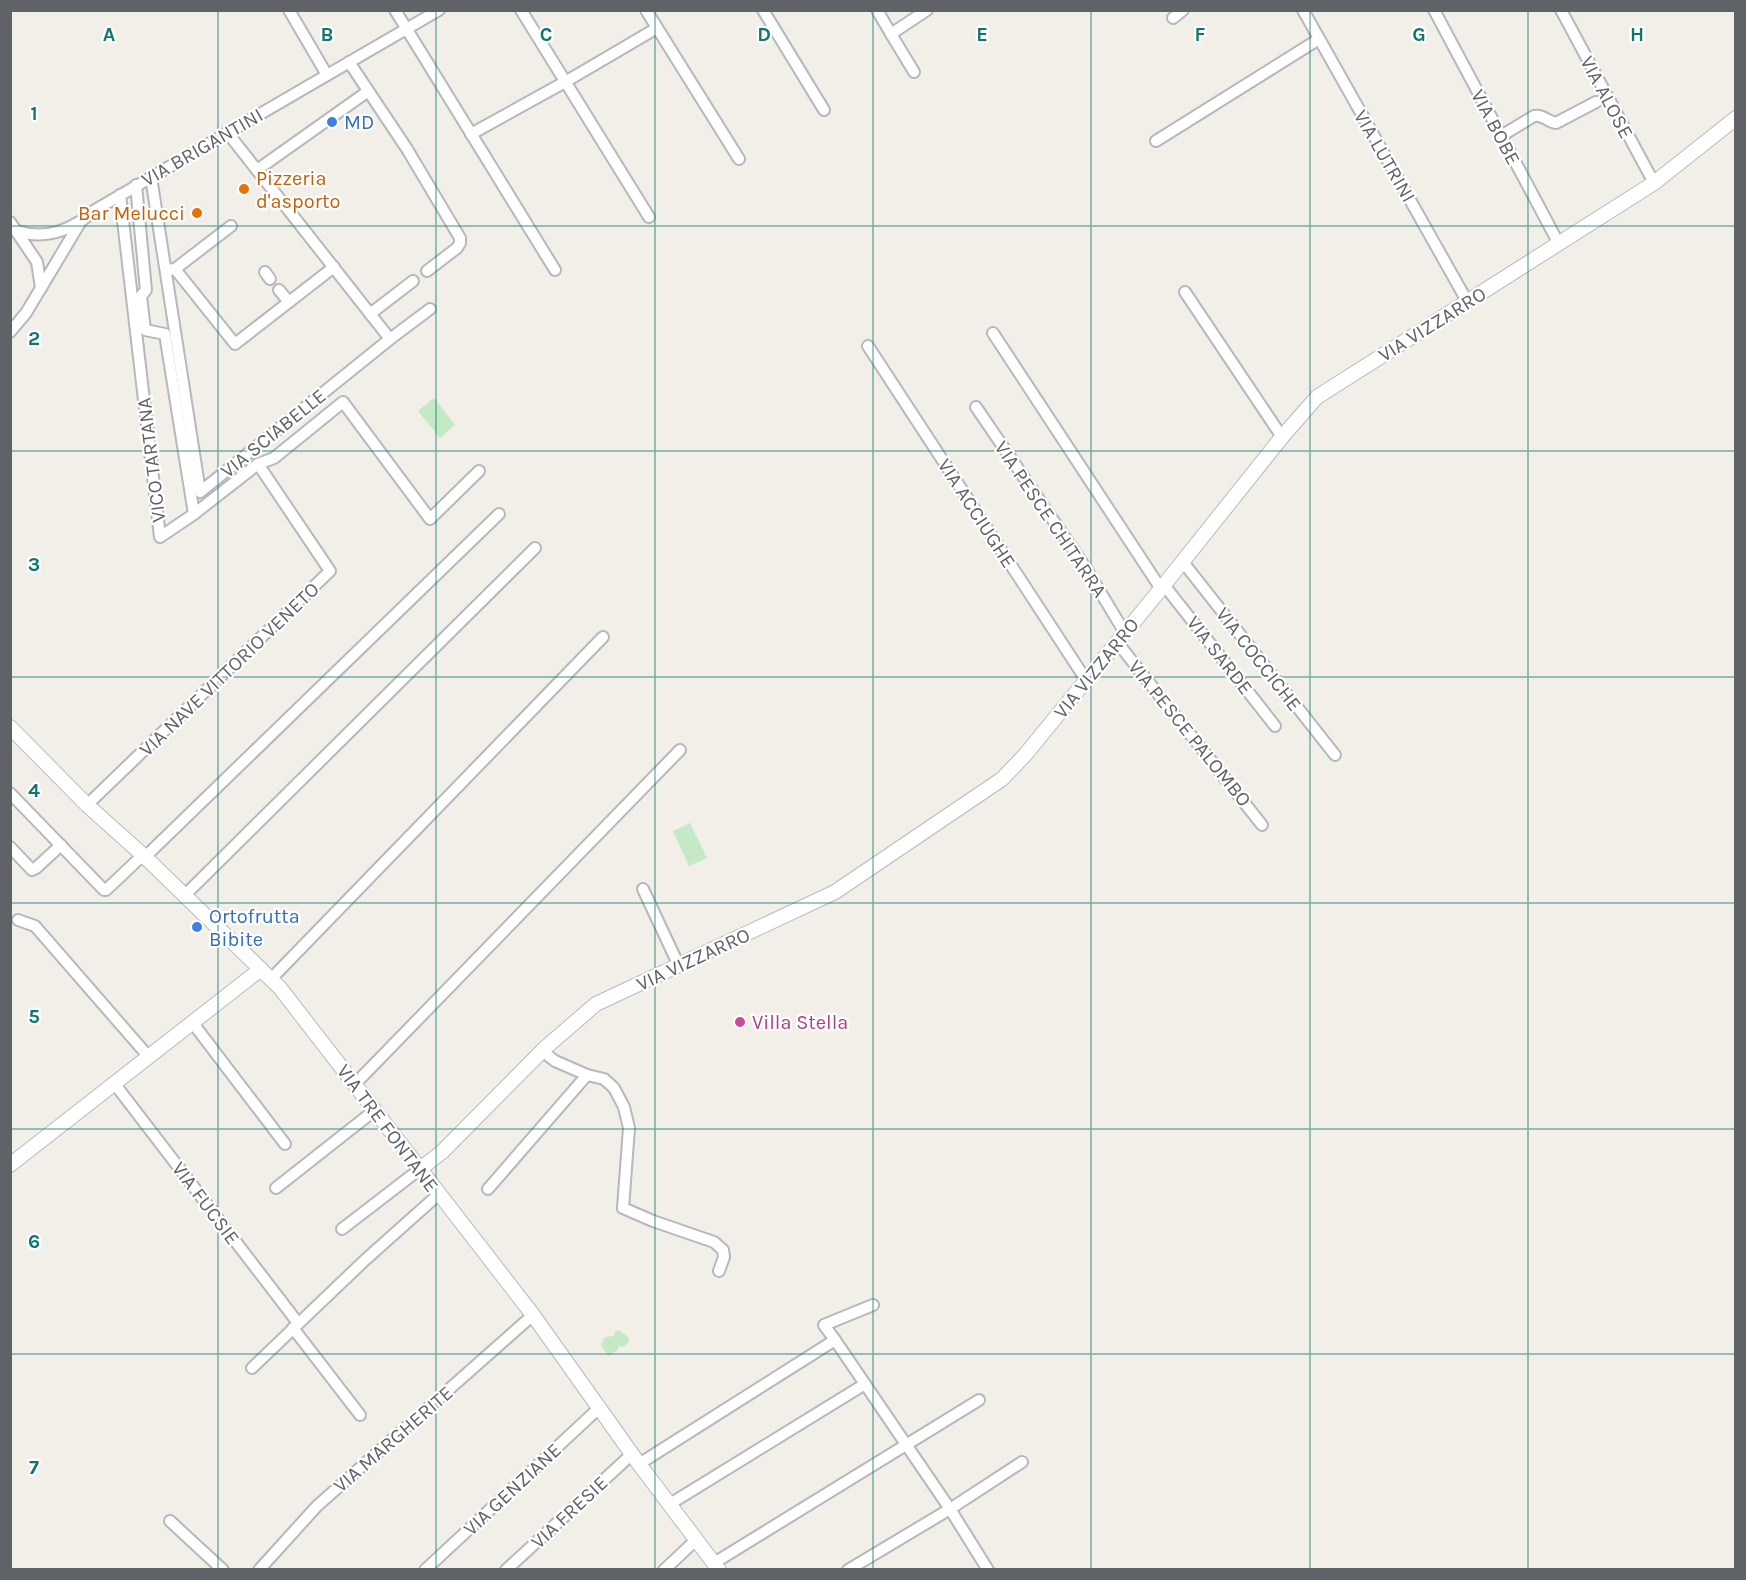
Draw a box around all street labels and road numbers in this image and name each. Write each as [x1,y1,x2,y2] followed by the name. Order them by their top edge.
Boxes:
[1575,52,1638,142] street label: VIA ALOSE
[1466,86,1525,169] street label: VIA BOBE
[137,103,267,191] street label: VIA BRIGANTINI
[1349,106,1420,206] street label: VIA LUTRINI
[1374,282,1490,367] street label: VIA VIZZARRO
[216,384,330,483] street label: VIA SCIABELLE
[132,396,171,524] street label: VICO TARTANA
[990,437,1111,602] street label: VIA PESCE CHITARRA
[933,454,1020,572] street label: VIA ACCIUGHE
[135,578,324,761] street label: VIA NAVE VITTORIO VENETO
[1211,603,1306,716] street label: VIA COCCICHE
[1182,611,1257,699] street label: VIA SARDE
[1049,613,1144,723] street label: VIA VIZZARRO
[1123,655,1256,811] street label: VIA PESCE PALOMBO
[633,923,754,996] street label: VIA VIZZARRO
[332,1060,443,1197] street label: VIA TRE FONTANE
[167,1157,244,1249] street label: VIA FUCSIE
[329,1381,458,1497] street label: VIA MARGHERITE
[459,1438,566,1540] street label: VIA GENZIANE
[526,1471,612,1554] street label: VIA FRESIE

